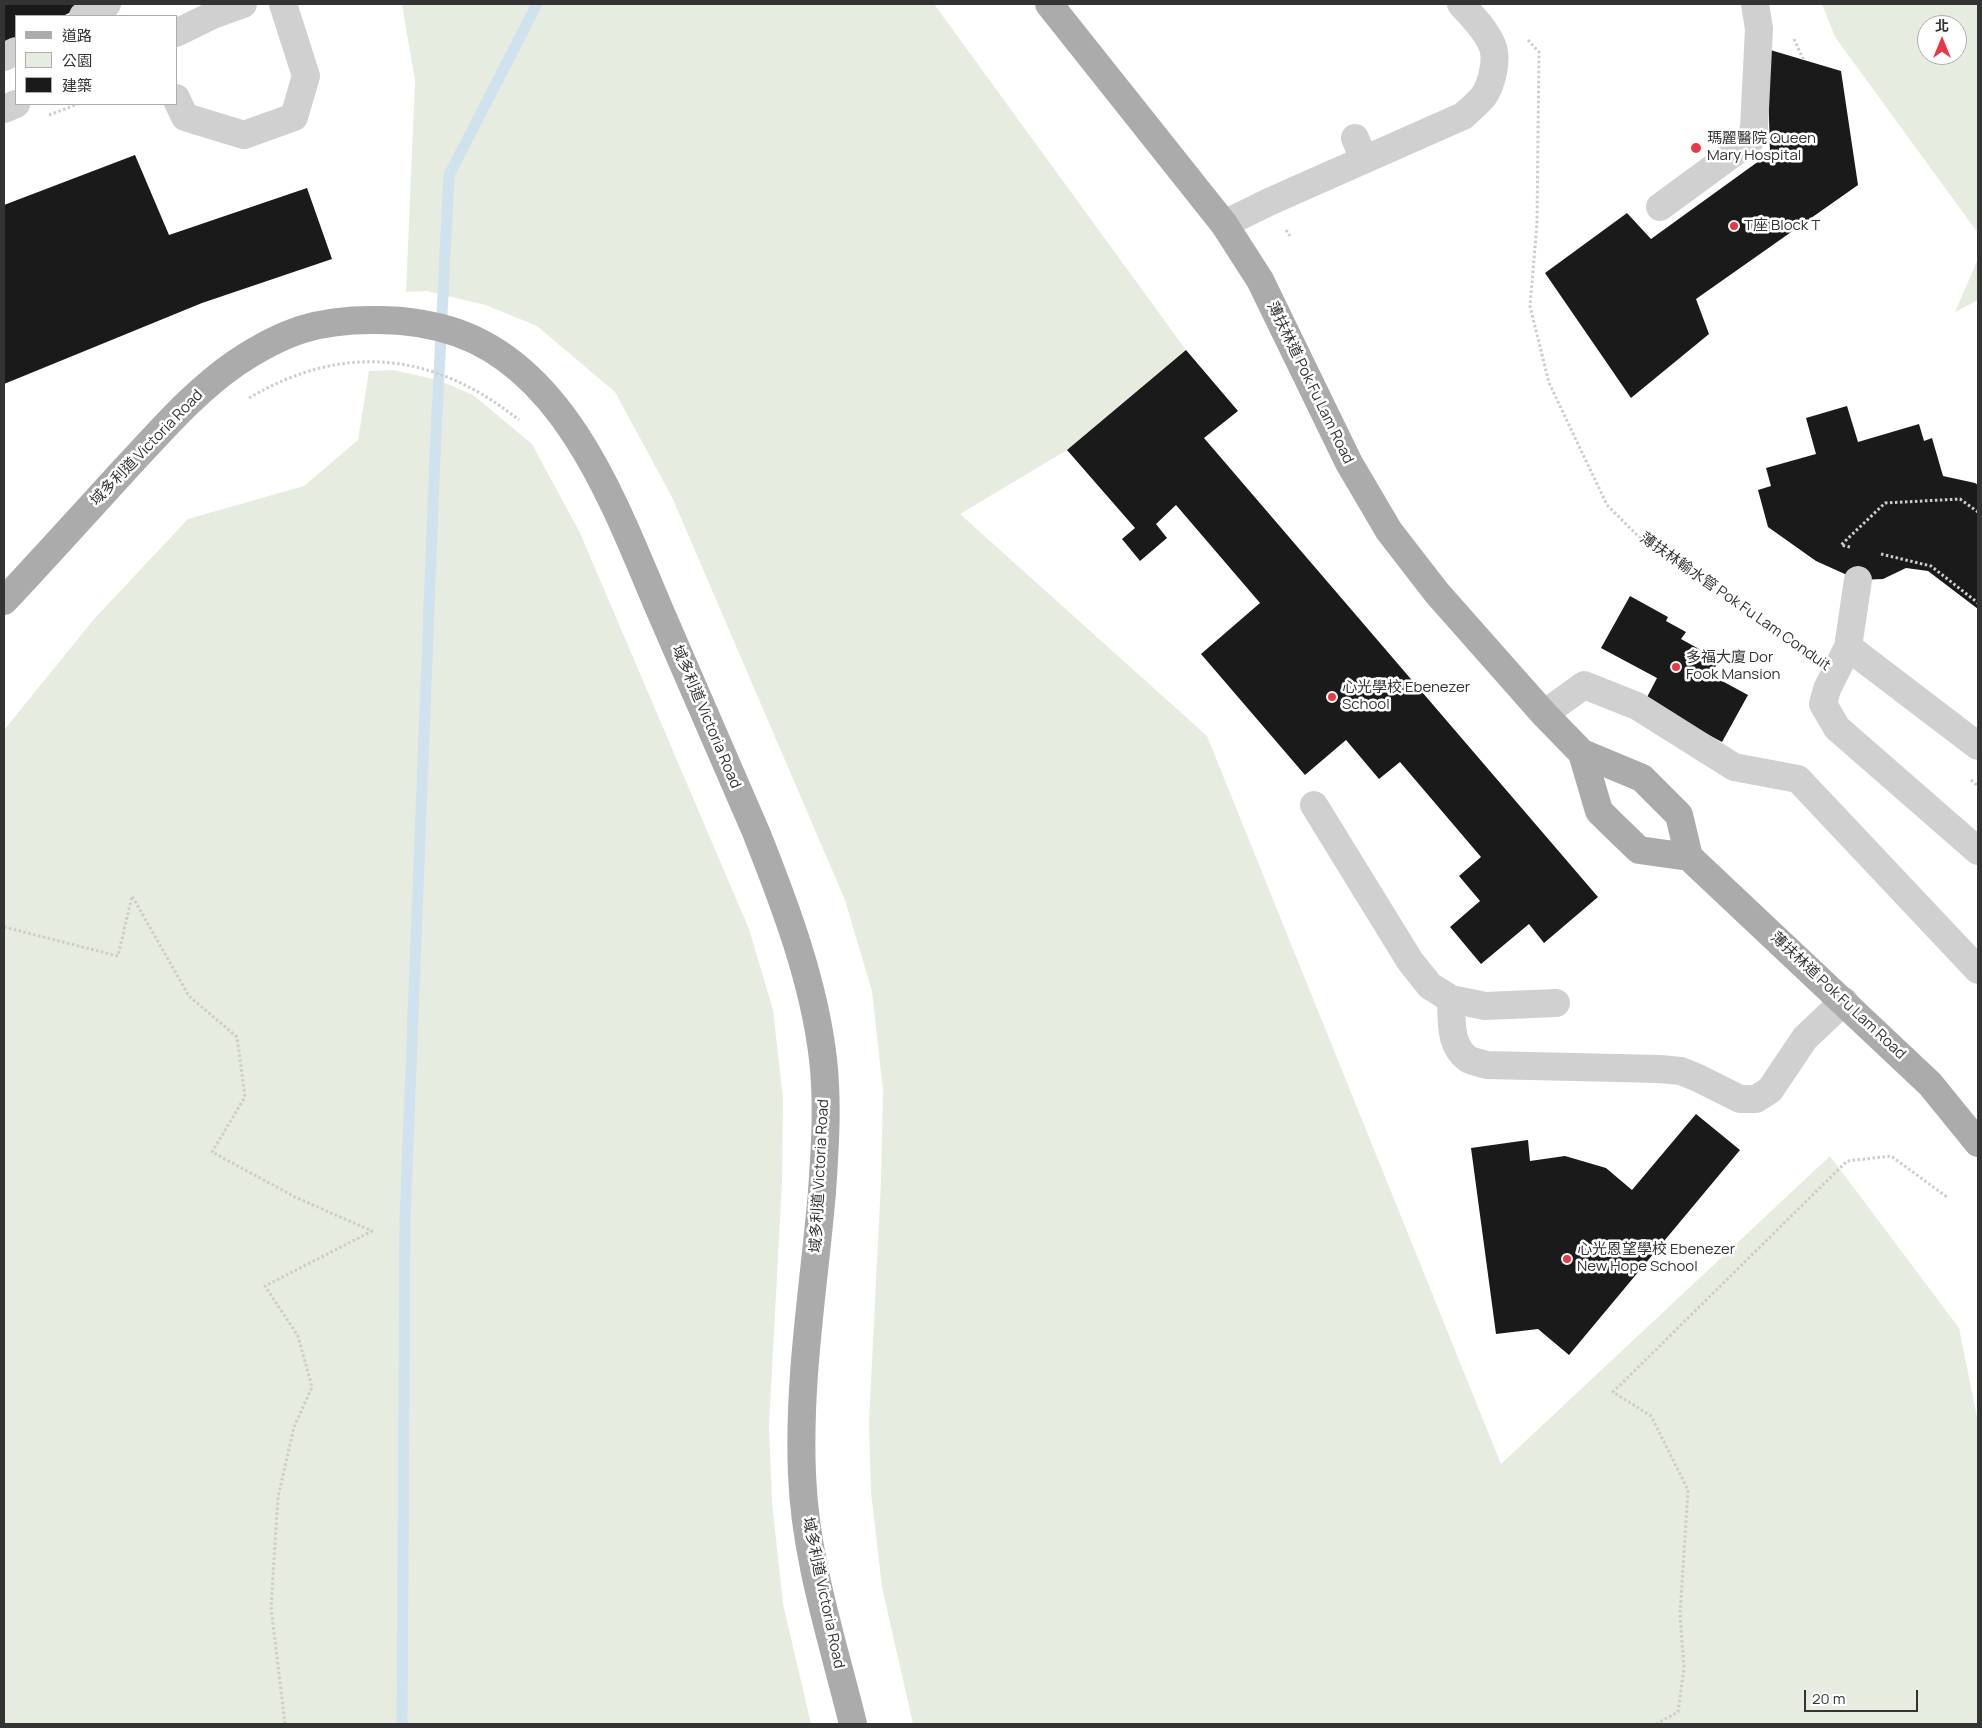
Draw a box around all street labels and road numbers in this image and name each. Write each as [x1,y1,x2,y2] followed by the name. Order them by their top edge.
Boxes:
[1263,299,1357,467] street label: 薄扶林道 Pok Fu Lam Road
[87,386,207,510] street label: 域多利道 Victoria Road
[1636,529,1834,675] street label: 薄扶林輸水管 Pok Fu Lam Conduit
[668,643,744,791] street label: 域多利道 Victoria Road
[1767,929,1909,1063] street label: 薄扶林道 Pok Fu Lam Road
[807,1099,833,1253] street label: 域多利道 Victoria Road
[798,1516,848,1670] street label: 域多利道 Victoria Road

